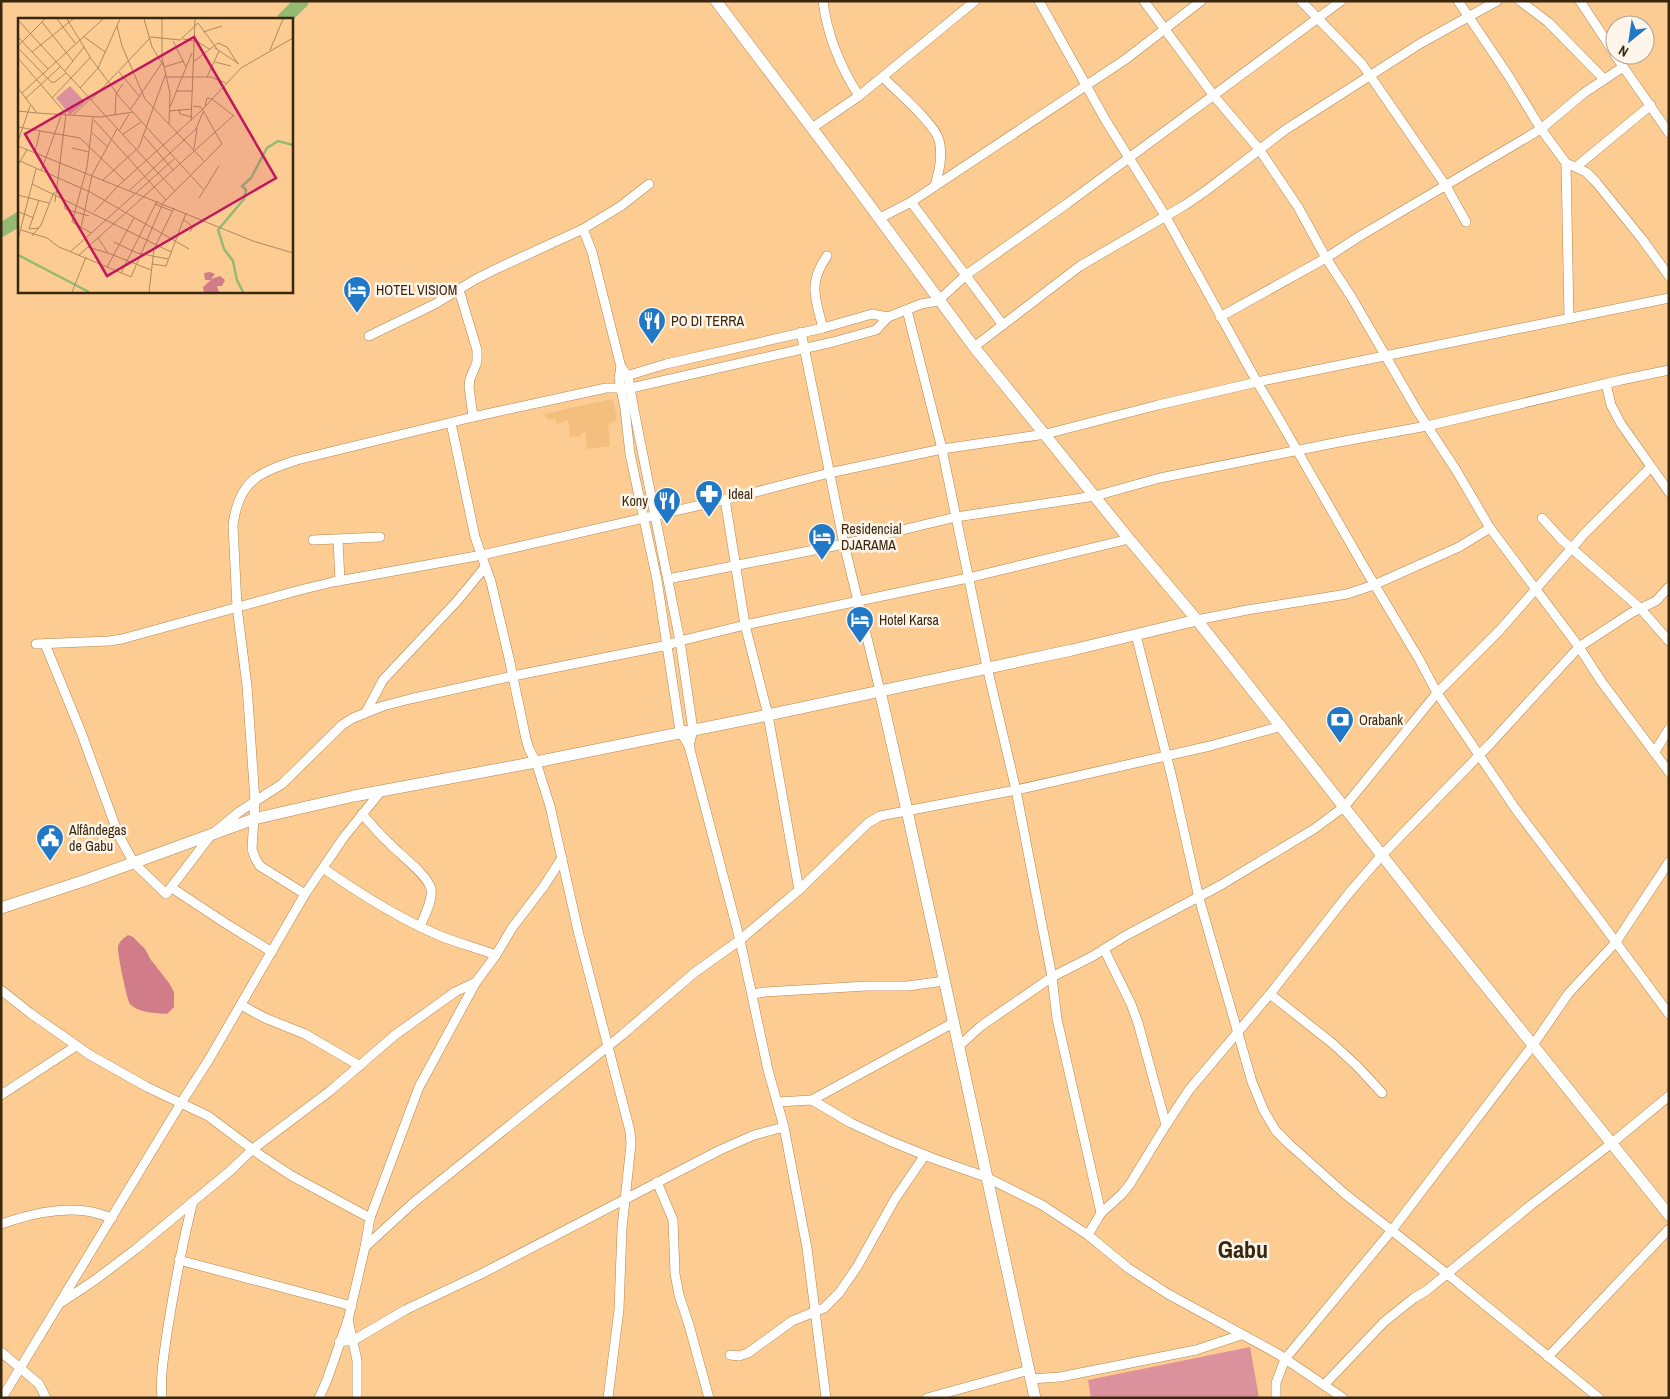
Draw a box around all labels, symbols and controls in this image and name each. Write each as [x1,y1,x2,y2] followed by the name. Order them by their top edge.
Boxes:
[1605,15,1655,65] north arrow
[18,18,292,292] inset map
[1615,41,1632,61] text: N
[342,275,372,314] hotel icon: HOTEL VISIOM
[376,281,457,299] place label: HOTEL VISIOM
[637,306,667,345] restaurant icon: PO DI TERRA
[671,312,745,330] place label: PO DI TERRA
[694,479,724,518] pharmacy icon: Ideal
[728,485,753,503] place label: Ideal
[652,486,682,525] restaurant icon: Kony
[622,492,648,510] place label: Kony
[841,520,902,554] place label: Residencial DJARAMA
[807,522,837,561] hotel icon: Residencial DJARAMA
[845,605,875,644] hotel icon: Hotel Karsa
[879,611,940,629] place label: Hotel Karsa
[1325,705,1355,744] bank icon: Orabank
[1359,711,1403,729] place label: Orabank
[68,821,127,855] place label: Alfândegas de Gabu
[35,823,65,862] public building icon: Alfândegas de Gabu
[1218,1233,1268,1265] district label: Gabu

